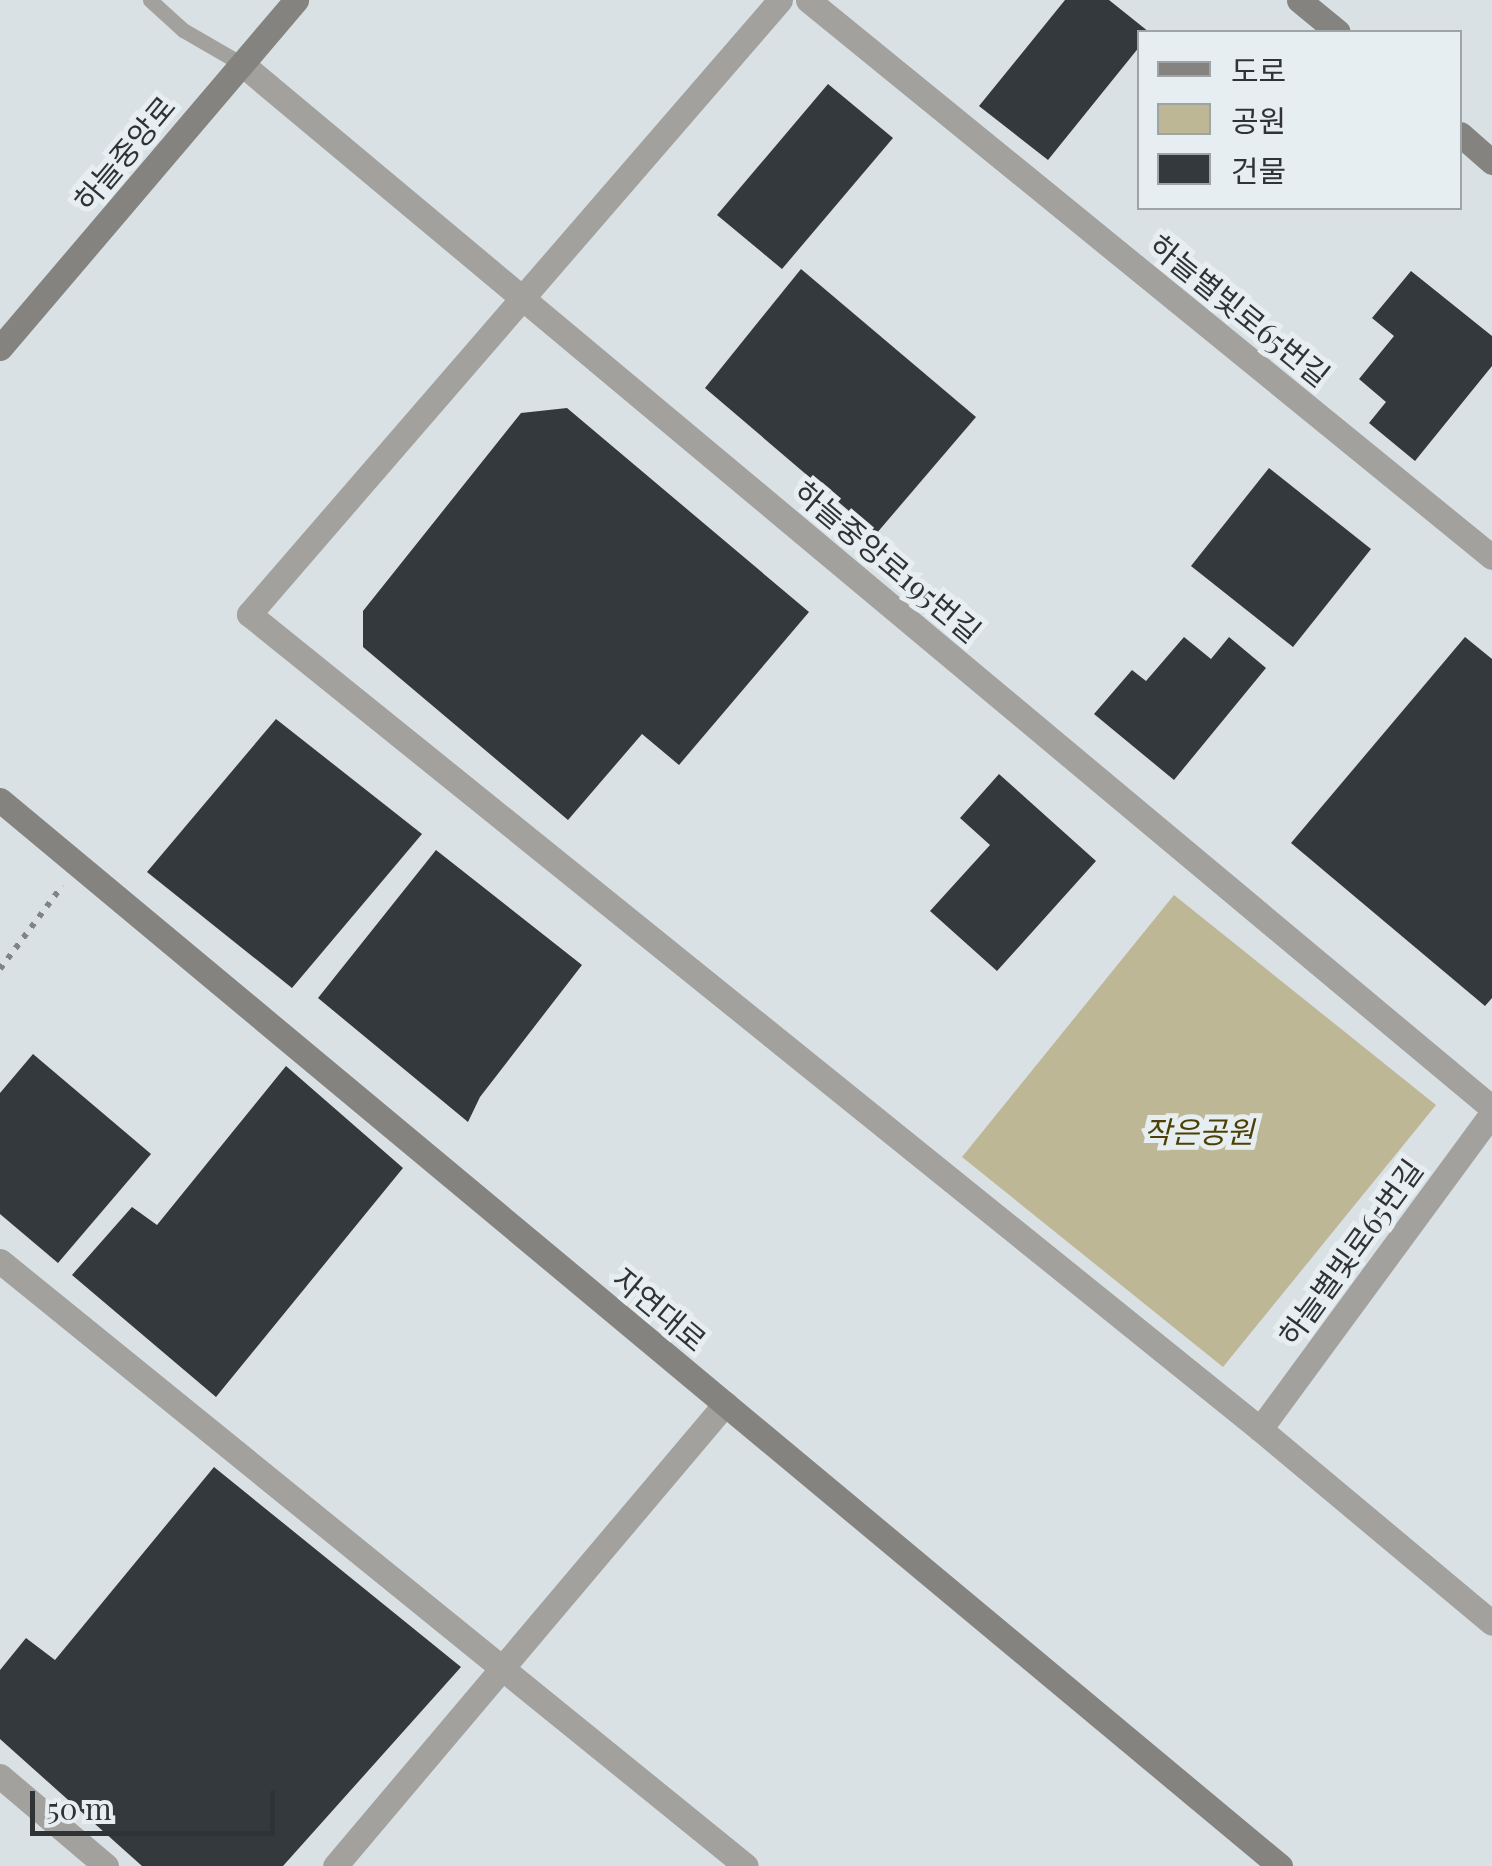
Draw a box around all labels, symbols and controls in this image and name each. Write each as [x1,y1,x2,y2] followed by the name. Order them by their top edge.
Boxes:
[1137,30,1462,210] legend
[1231,50,1286,90] text: 도로
[66,89,182,217] street label: 하늘중앙로
[1231,100,1286,140] text: 공원
[1231,150,1286,190] text: 건물
[1143,226,1337,394] street label: 하늘별빛로65번길
[788,473,988,649] street label: 하늘중앙로195번길
[1144,1113,1254,1149] park label: 작은공원
[1270,1152,1430,1352] street label: 하늘별빛로65번길
[606,1260,714,1358] street label: 자연대로
[35,1771,280,1833] scale bar
[47,1788,112,1828] text: 50 m

